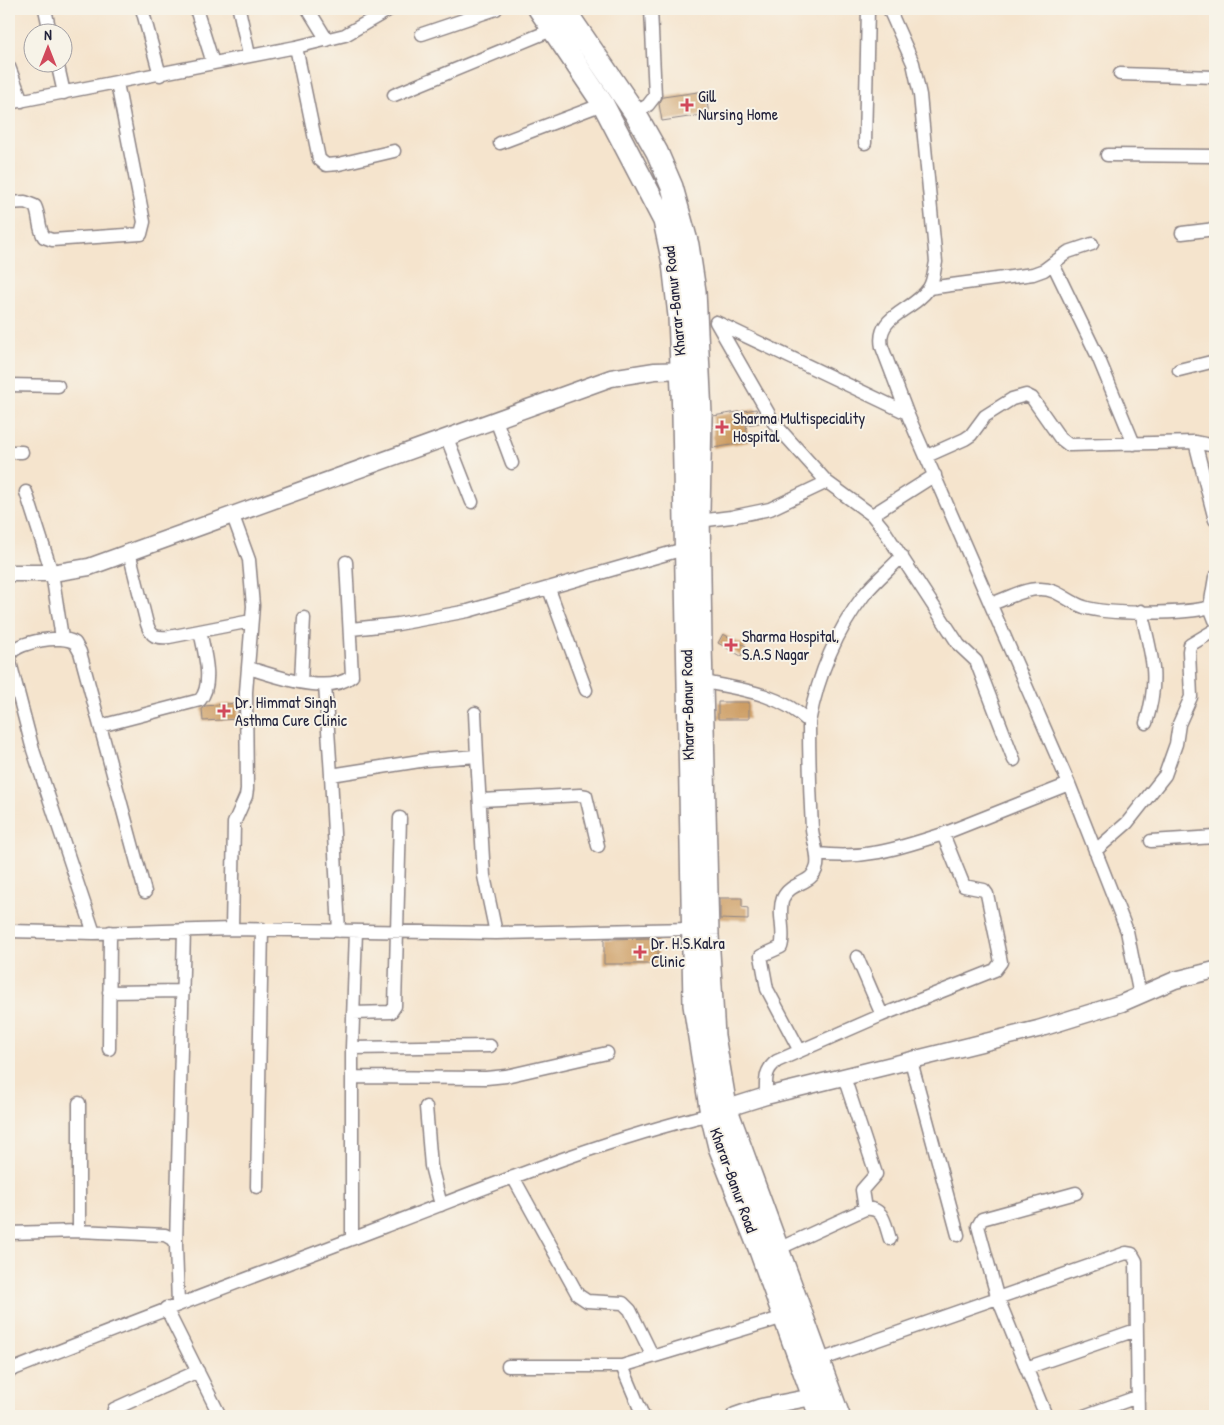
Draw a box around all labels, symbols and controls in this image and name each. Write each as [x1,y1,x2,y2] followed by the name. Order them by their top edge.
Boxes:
[22,22,72,72] north arrow
[44,25,52,44] text: N
[698,85,779,125] place label: Gill Nursing Home
[680,98,694,112] marker: Gill Nursing Home
[657,245,691,357] street label: Kharar-Banur Road
[733,407,865,447] place label: Sharma Multispeciality Hospital
[715,420,729,434] marker: Sharma Multispeciality Hospital
[742,625,839,665] place label: Sharma Hospital, S.A.S Nagar
[724,638,738,652] marker: Sharma Hospital, S.A.S Nagar
[675,650,699,760] street label: Kharar-Banur Road
[235,691,348,731] place label: Dr. Himmat Singh Asthma Cure Clinic
[217,704,231,718] marker: Dr. Himmat Singh Asthma Cure Clinic
[651,932,725,972] place label: Dr. H.S.Kalra Clinic
[633,945,647,959] marker: Dr. H.S.Kalra Clinic
[705,1124,763,1236] street label: Kharar-Banur Road

